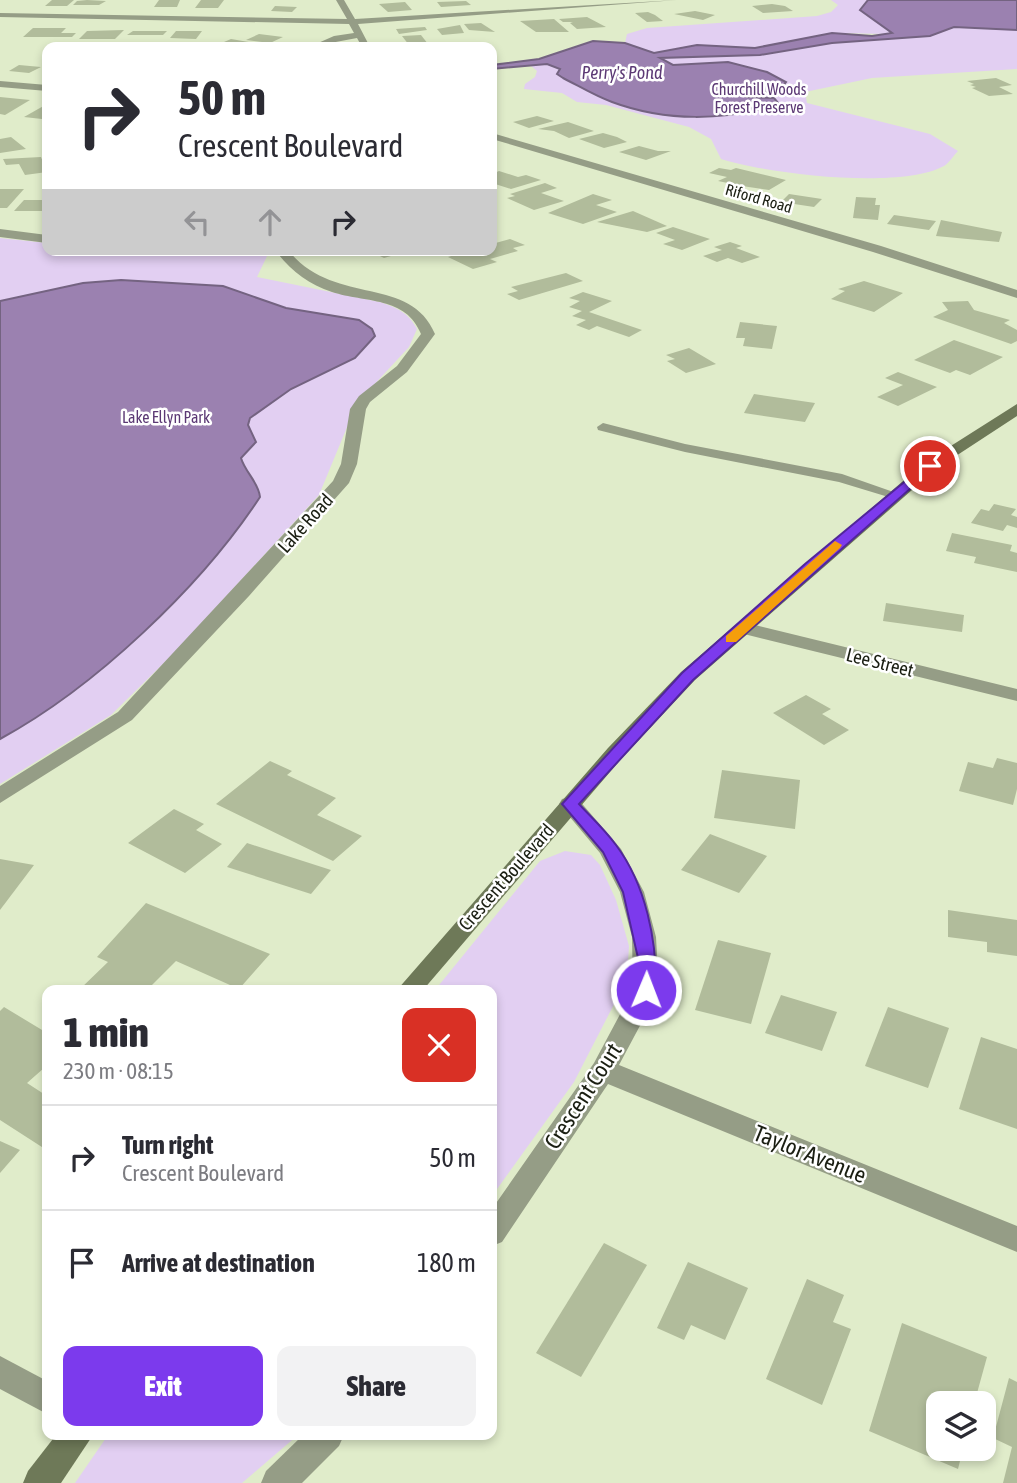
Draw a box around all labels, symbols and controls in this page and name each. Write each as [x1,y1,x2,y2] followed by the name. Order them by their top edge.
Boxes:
[582,62,663,83] water label: Perry's Pond
[178,69,266,125] text: 50 m
[63,70,154,161] icon: right
[712,80,807,116] park label: Churchill Woods Forest Preserve
[178,127,404,164] text: Crescent Boulevard
[724,180,794,216] street label: Riford Road
[178,203,216,241] icon: left
[251,203,289,241] icon: ahead
[324,203,362,241] icon: right
[122,408,210,427] park label: Lake Ellyn Park
[900,436,960,496] pin
[911,447,949,485] icon: arrive
[273,489,337,557] street label: Lake Road
[844,643,916,681] street label: Lee Street
[454,819,558,935] street label: Crescent Boulevard
[609,953,683,1027] position arrow
[63,1008,149,1056] text: 1 min
[402,1008,476,1082] button: close
[539,1038,627,1154] street label: Crescent Court
[63,1058,174,1084] text: 230 m · 08:15
[750,1120,870,1188] street label: Taylor Avenue
[122,1130,213,1160] text: Turn right
[63,1139,101,1177] icon: right
[429,1143,476,1173] text: 50 m
[122,1160,284,1186] text: Crescent Boulevard
[63,1244,101,1282] icon: arrive
[122,1248,315,1278] text: Arrive at destination
[417,1248,476,1278] text: 180 m
[63,1346,263,1426] button: Exit
[277,1346,476,1426] button: Share
[926,1391,996,1461] map controls
[926,1391,996,1461] button: layers

